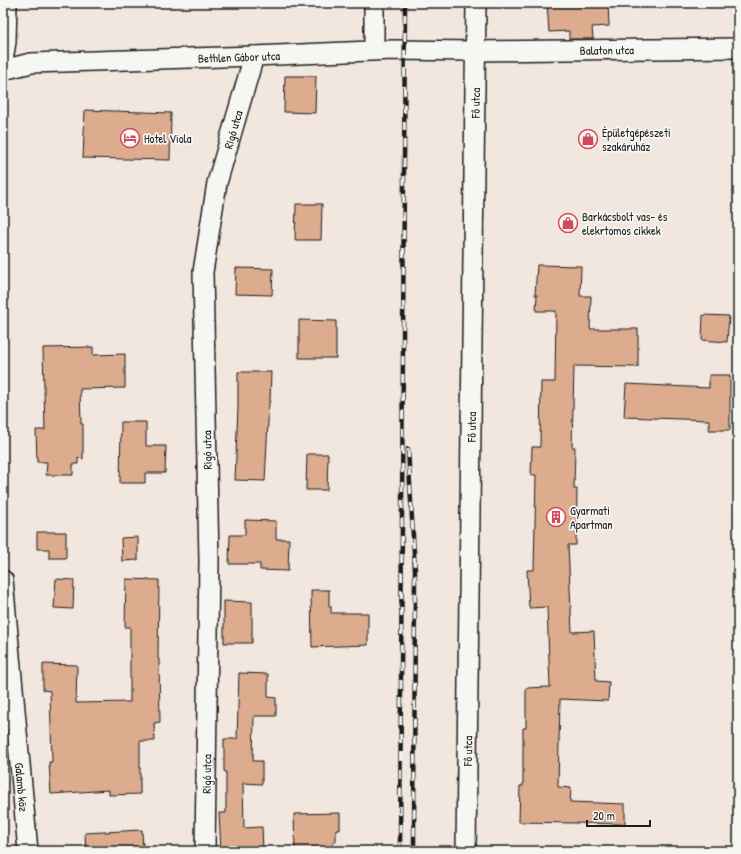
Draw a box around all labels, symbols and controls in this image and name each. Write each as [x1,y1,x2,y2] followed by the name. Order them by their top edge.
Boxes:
[580,41,634,58] street label: Balaton utca
[198,46,281,66] street label: Bethlen Gábor utca
[466,87,484,119] street label: Fő utca
[219,108,246,151] street label: Rigó utca
[602,124,671,155] place label: Épületgépészeti szakáruház
[119,127,141,149] hotel icon: Hotel Viola
[577,128,599,150] shop icon: Épületgépészeti szakáruház
[144,130,192,147] place label: Hotel Viola
[582,208,668,239] place label: Barkácsbolt vas- és elekrtomos cikkek
[557,212,579,234] shop icon: Barkácsbolt vas- és elekrtomos cikkek
[462,411,480,443] street label: Fő utca
[198,430,216,470] street label: Rigó utca
[570,502,613,533] place label: Gyarmati Apartman
[545,506,567,528] building icon: Gyarmati Apartman
[458,735,476,767] street label: Fő utca
[197,754,215,794] street label: Rigó utca
[11,762,33,812] street label: Galamb köz
[587,802,650,828] scale bar
[593,807,615,824] text: 20 m

